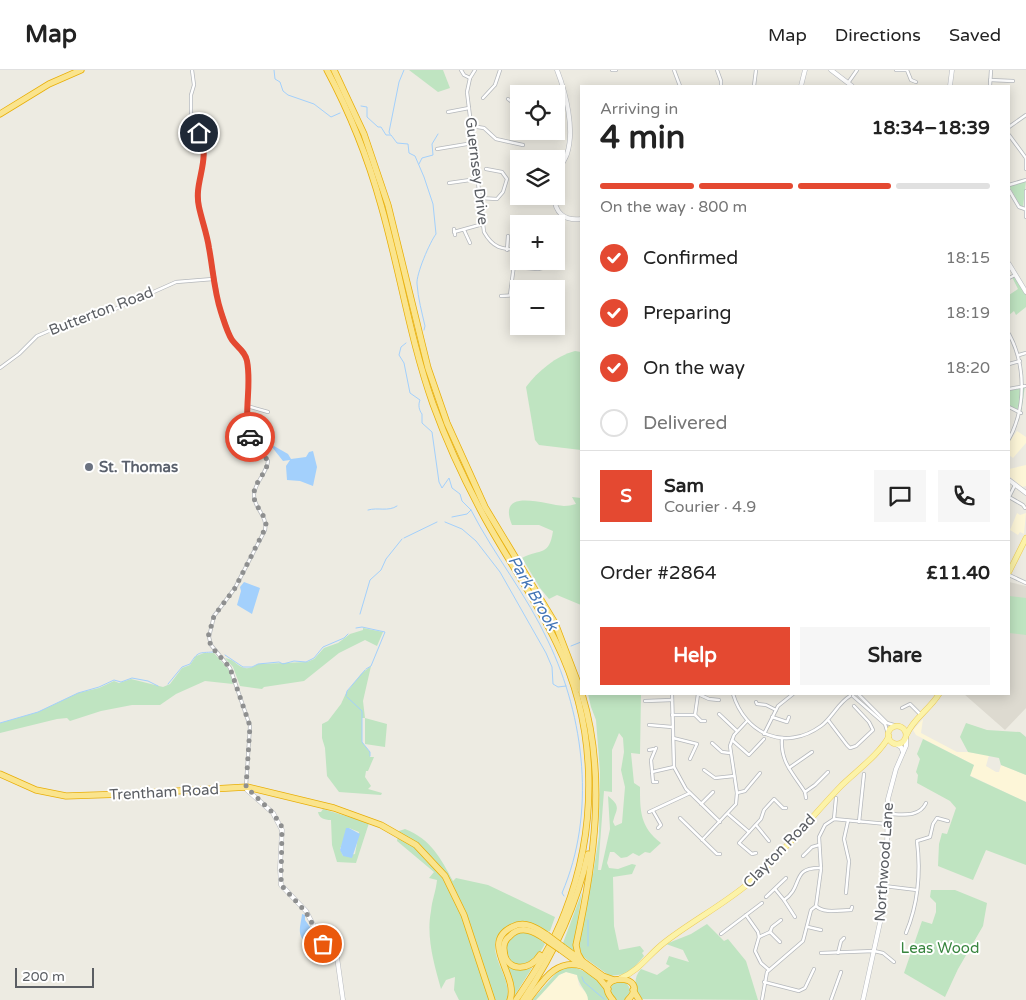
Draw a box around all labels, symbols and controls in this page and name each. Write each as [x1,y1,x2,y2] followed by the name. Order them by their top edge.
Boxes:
[25,20,77,49] text: Map
[768,24,807,46] text: Map
[835,24,921,46] text: Directions
[949,24,1001,46] text: Saved
[510,85,565,335] map controls
[510,85,565,140] button: locate
[600,99,678,119] text: Arriving in
[178,112,220,154] pin
[461,116,493,226] street label: Guernsey Drive
[871,117,990,139] text: 18:34–18:39
[185,119,213,147] icon: home
[600,119,685,157] text: 4 min
[510,150,565,205] button: layers
[600,197,747,217] text: On the way · 800 m
[510,215,565,270] button: +
[600,244,628,272] icon: check
[643,247,738,269] text: Confirmed
[946,248,990,268] text: 18:15
[510,280,565,335] button: −
[46,283,156,339] street label: Butterton Road
[600,299,628,327] icon: check
[643,302,732,324] text: Preparing
[946,303,990,323] text: 18:19
[600,354,628,382] icon: check
[643,357,745,379] text: On the way
[946,358,990,378] text: 18:20
[225,412,275,462] courier
[643,412,728,434] text: Delivered
[236,423,264,451] icon: car
[99,458,178,476] place label: St. Thomas
[83,461,95,473] marker: St. Thomas
[874,470,926,522] button: chat
[938,470,990,522] button: phone
[664,475,704,497] text: Sam
[620,485,632,507] text: S
[664,497,756,517] text: Courier · 4.9
[503,552,563,635] water label: Park Brook
[600,562,717,584] text: Order #2864
[926,562,990,584] text: £11.40
[600,627,790,685] button: Help
[800,627,990,685] button: Share
[109,780,219,804] street label: Trentham Road
[871,802,897,922] street label: Northwood Lane
[739,810,819,892] street label: Clayton Road
[302,923,344,965] pin
[309,930,337,958] icon: bag
[901,939,979,957] park label: Leas Wood
[15,965,94,988] scale bar
[22,968,65,985] text: 200 m

